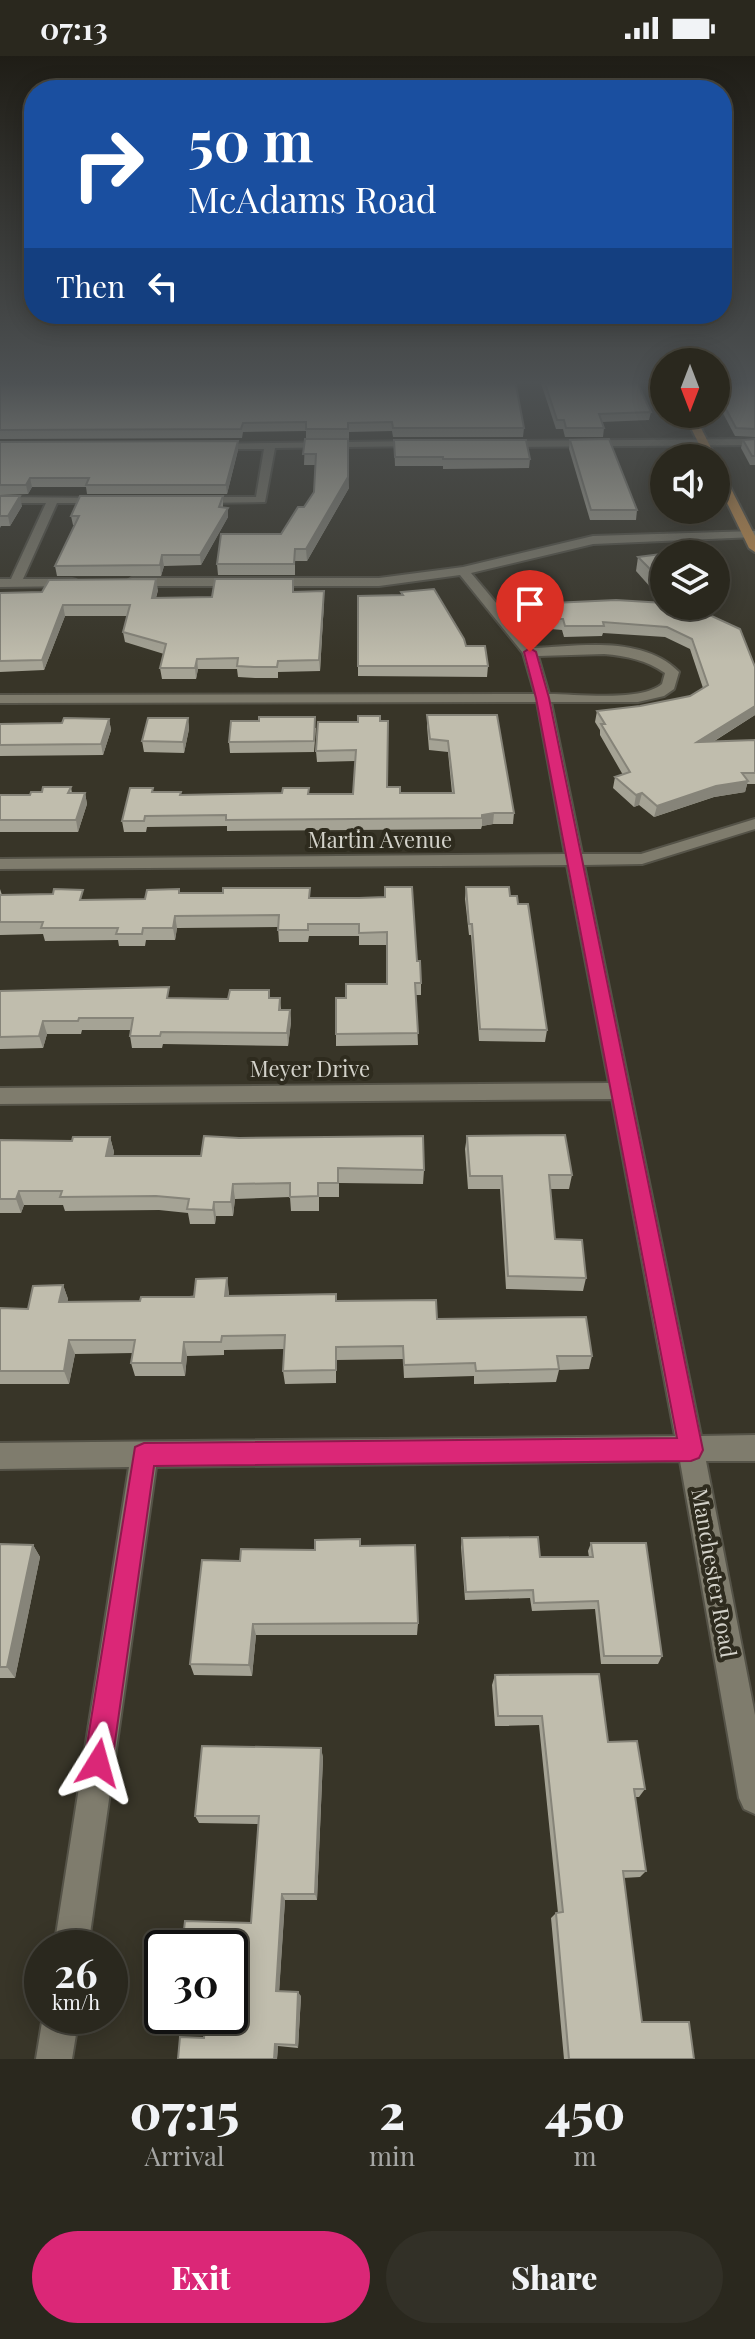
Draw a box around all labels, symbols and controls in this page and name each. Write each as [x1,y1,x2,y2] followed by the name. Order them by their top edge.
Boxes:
[40,8,108,48] text: 07:13
[188,102,314,177] text: 50 m
[56,112,160,216] icon: right
[188,174,437,222] text: McAdams Road
[141,264,185,308] icon: left
[56,266,125,306] text: Then
[650,348,730,428] north arrow
[650,348,730,620] map controls
[650,444,730,524] button: sound
[650,540,730,620] button: layers
[496,570,564,652] pin
[508,582,552,626] icon: arrive
[308,824,452,854] street label: Martin Avenue
[250,1053,370,1083] street label: Meyer Drive
[685,1486,745,1660] street label: Manchester Road
[56,1721,140,1805] position arrow
[144,1930,248,2034] speed limit sign: 30
[54,1945,98,1998] text: 26
[52,1988,100,2015] text: km/h
[130,2078,239,2142] text: 07:15
[379,2078,405,2142] text: 2
[545,2078,625,2142] text: 450
[144,2138,225,2173] text: Arrival
[369,2138,415,2173] text: min
[574,2138,597,2173] text: m
[32,2231,370,2323] button: Exit
[386,2231,723,2323] button: Share

